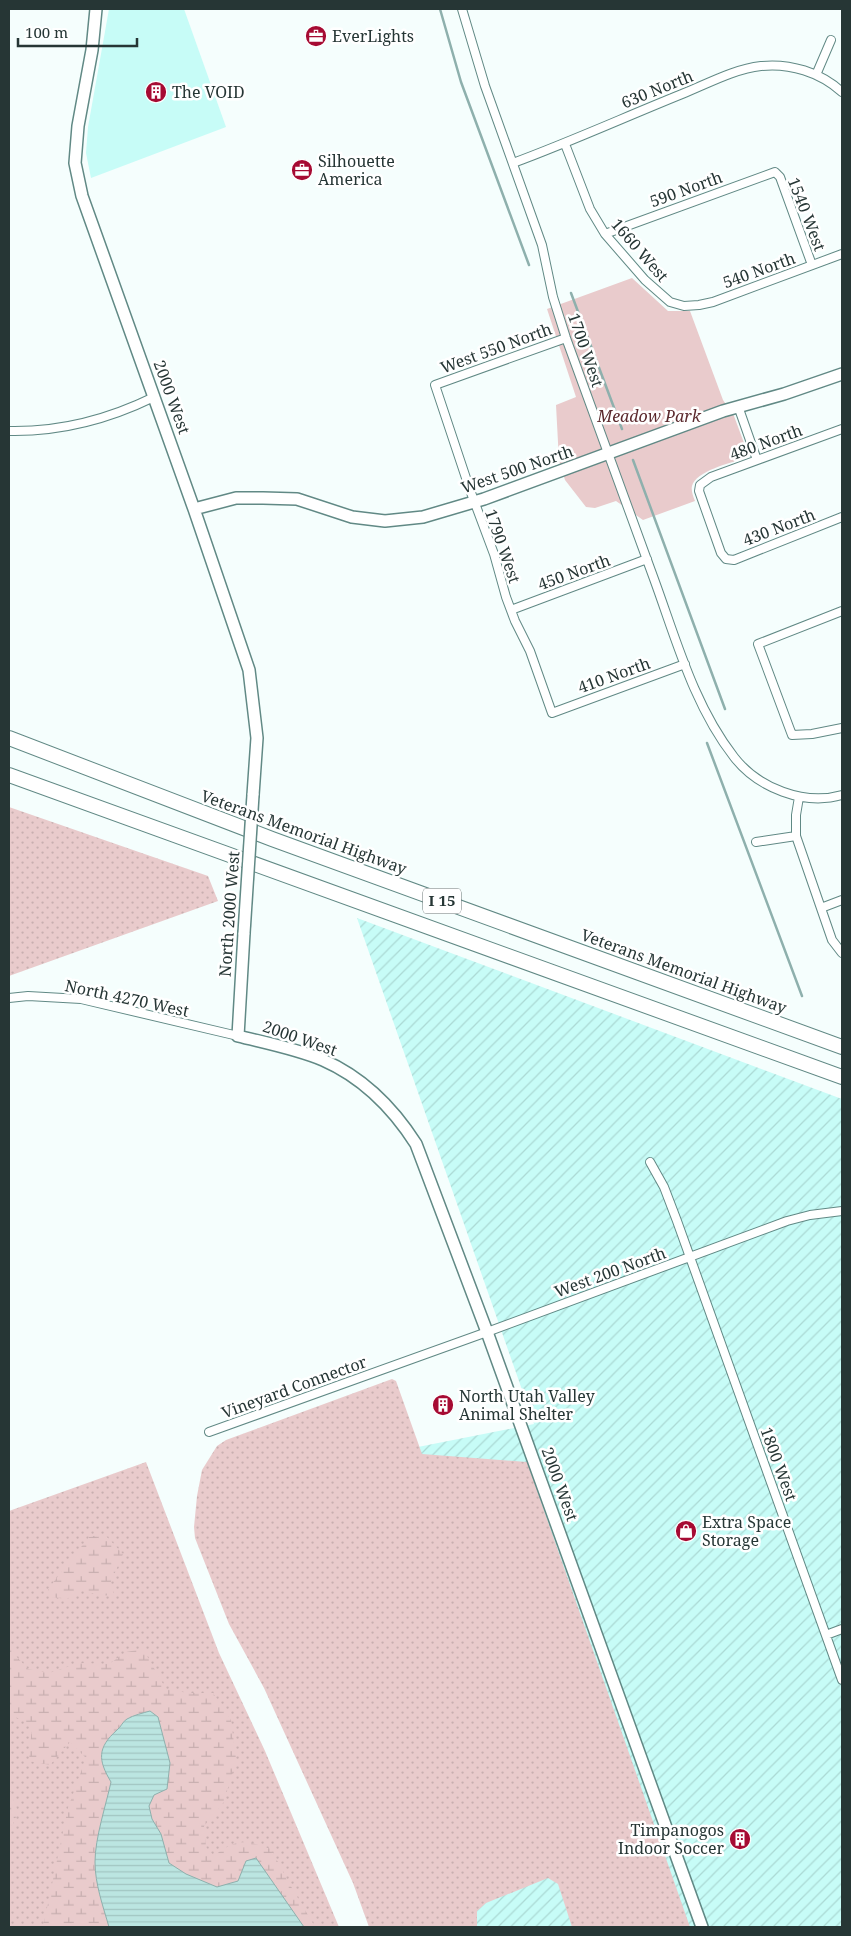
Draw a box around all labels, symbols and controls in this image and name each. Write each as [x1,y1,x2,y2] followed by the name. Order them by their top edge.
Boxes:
[18,15,136,47] scale bar
[25,22,68,42] text: 100 m
[304,24,328,48] office icon: EverLights
[332,25,414,47] place label: EverLights
[618,65,696,113] street label: 630 North
[144,80,168,104] building icon: The VOID
[172,81,245,103] place label: The VOID
[318,150,395,190] place label: Silhouette America
[290,158,314,182] office icon: Silhouette America
[647,166,725,212] street label: 590 North
[783,174,831,254] street label: 1540 West
[606,214,674,287] street label: 1660 West
[720,247,798,293] street label: 540 North
[563,310,609,390] street label: 1700 West
[437,318,555,378] street label: West 550 North
[148,357,196,437] street label: 2000 West
[596,405,702,427] park label: Meadow Park
[727,419,805,465] street label: 480 North
[458,440,576,498] street label: West 500 North
[740,503,818,551] street label: 430 North
[480,506,526,586] street label: 1790 West
[535,549,613,595] street label: 450 North
[575,652,653,698] street label: 410 North
[198,785,411,880] street label: Veterans Memorial Highway
[214,850,244,978] street label: North 2000 West
[423,888,461,914] road number: I 15
[578,924,791,1019] street label: Veterans Memorial Highway
[63,974,191,1022] street label: North 4270 West
[260,1015,340,1061] street label: 2000 West
[551,1242,669,1302] street label: West 200 North
[218,1350,370,1423] street label: Vineyard Connector
[459,1385,596,1425] place label: North Utah Valley Animal Shelter
[431,1393,455,1417] building icon: North Utah Valley Animal Shelter
[755,1424,803,1504] street label: 1800 West
[536,1444,584,1524] street label: 2000 West
[702,1511,791,1551] place label: Extra Space Storage
[674,1519,698,1543] shop icon: Extra Space Storage
[618,1819,724,1859] place label: Timpanogos Indoor Soccer
[728,1827,752,1851] building icon: Timpanogos Indoor Soccer

